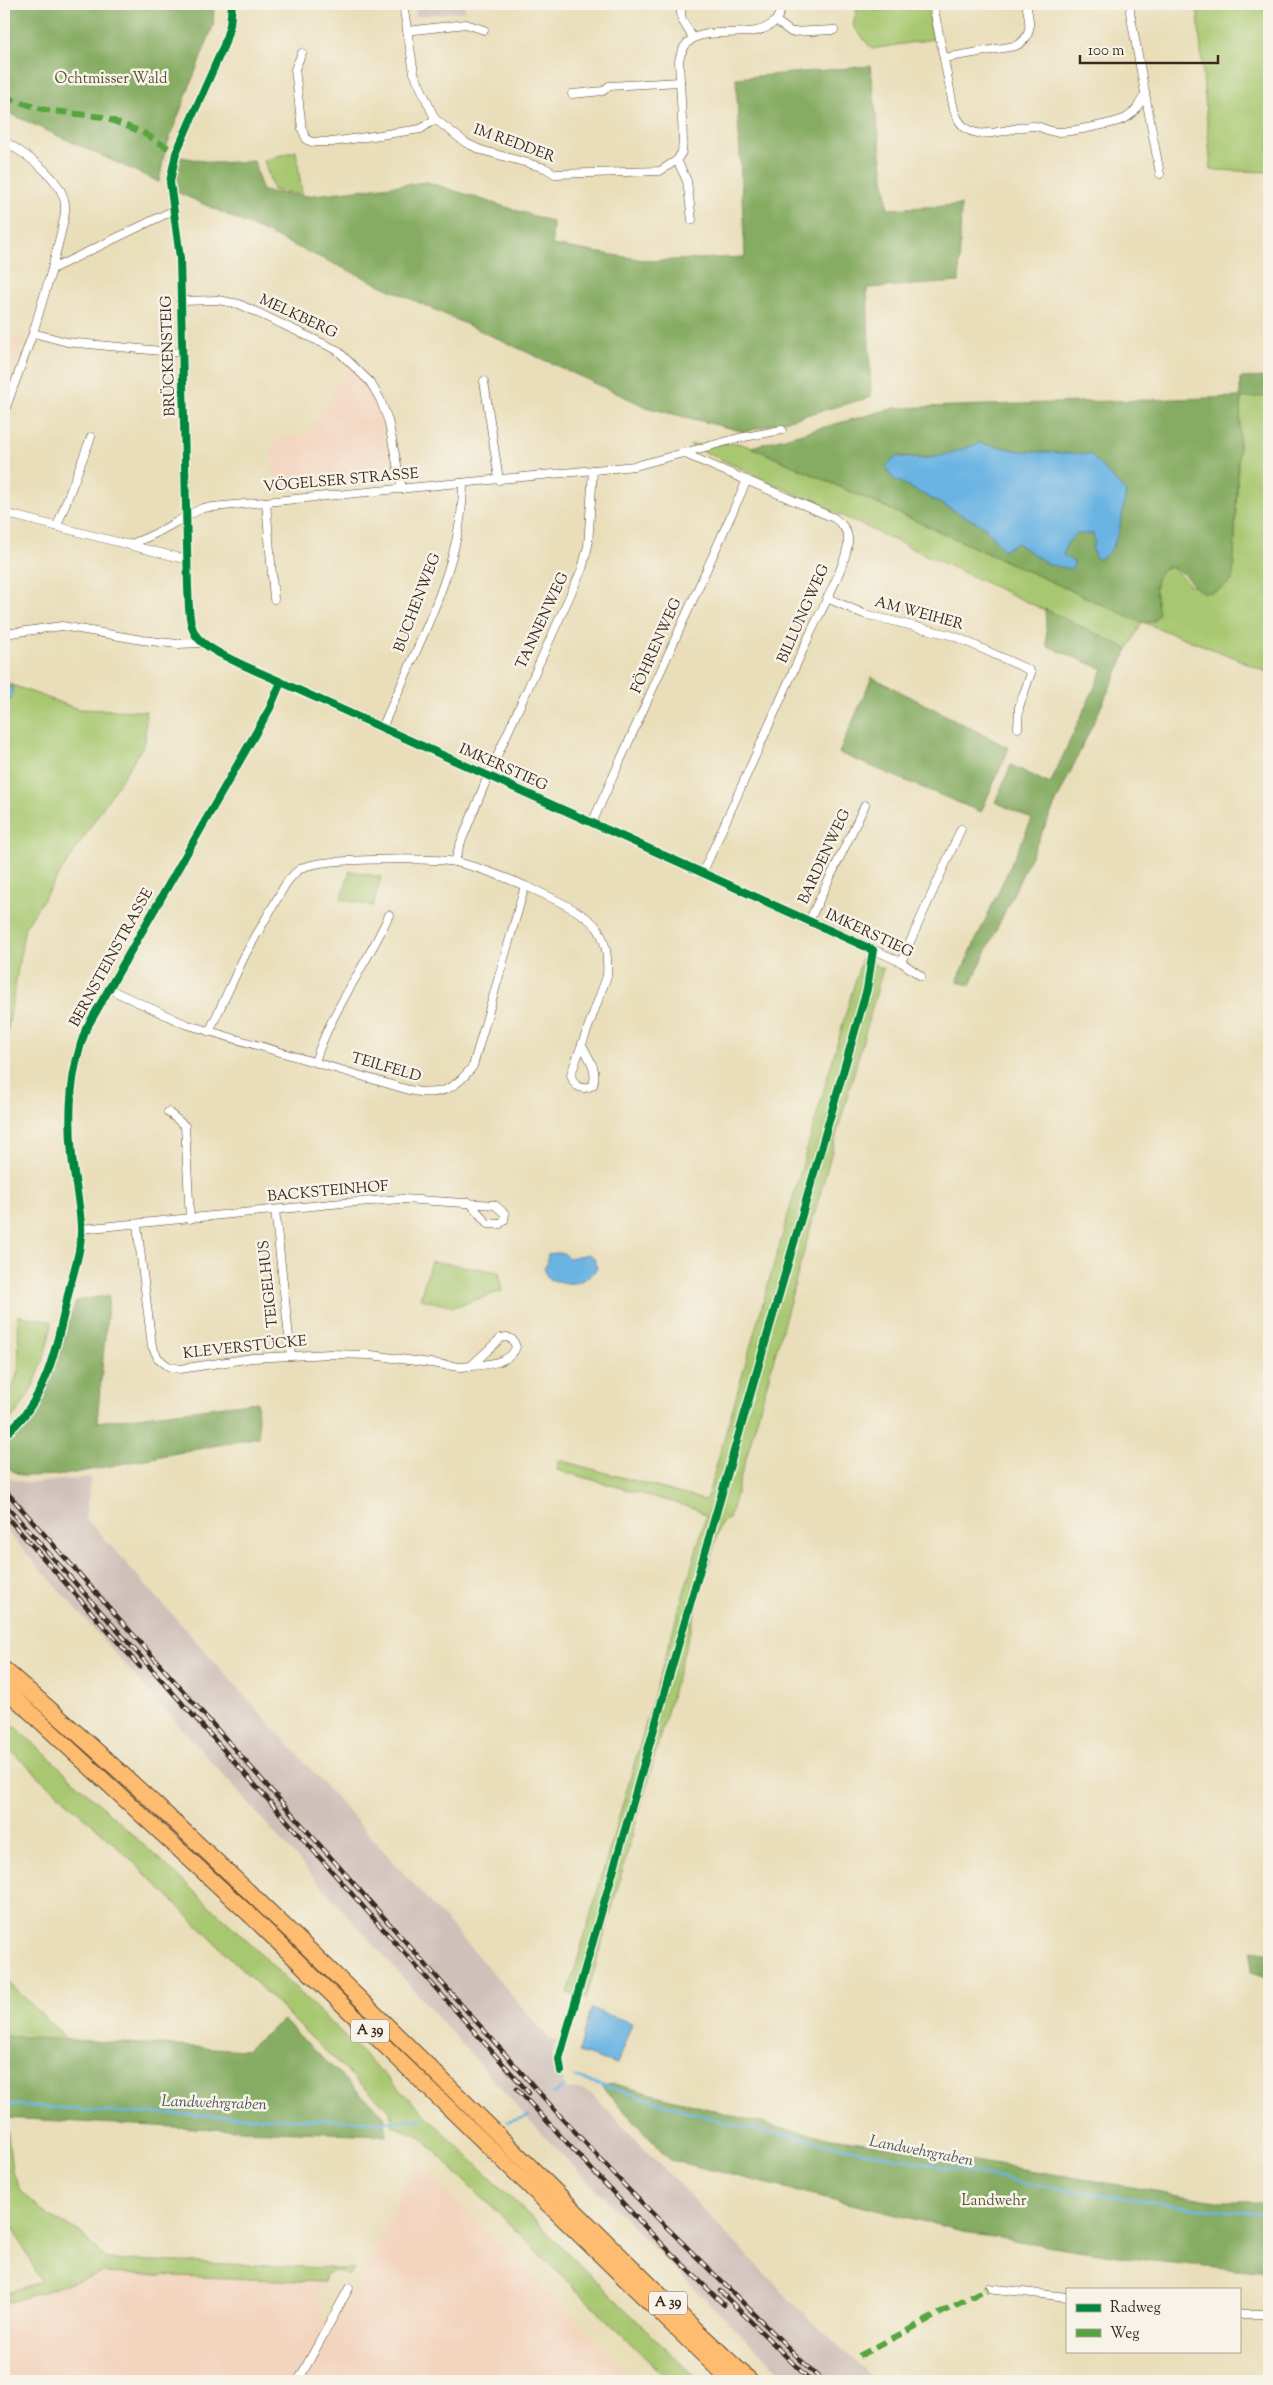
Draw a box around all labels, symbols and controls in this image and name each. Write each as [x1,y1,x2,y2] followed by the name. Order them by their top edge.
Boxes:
[1080,32,1218,64] scale bar
[1088,41,1125,62] text: 100 m
[55,69,168,90] park label: Ochtmisser Wald
[470,120,558,169] street label: IM REDDER
[256,290,340,344] street label: MELKBERG
[155,295,182,417] street label: BRÜCKENSTEIG
[262,463,420,498] street label: VÖGELSER STRASSE
[389,550,447,656] street label: BUCHENWEG
[773,561,835,667] street label: BILLUNGWEG
[511,569,575,673] street label: TANNENWEG
[872,592,966,636] street label: AM WEIHER
[626,594,687,697] street label: FÖHRENWEG
[455,739,551,797] street label: IMKERSTIEG
[794,806,856,908] street label: BARDENWEG
[65,885,159,1031] street label: BERNSTEINSTRASSE
[822,904,916,964] street label: IMKERSTIEG
[349,1048,424,1088] street label: TEILFELD
[267,1176,390,1208] street label: BACKSTEINHOF
[254,1239,284,1329] street label: TEIGELHUS
[182,1330,308,1365] street label: KLEVERSTÜCKE
[351,2020,389,2042] road number: A 39
[161,2091,268,2117] water label: Landwehrgraben
[867,2131,976,2173] water label: Landwehrgraben
[962,2191,1027,2212] park label: Landwehr
[1066,2288,1240,2352] legend
[649,2292,687,2314] road number: A 39
[1110,2298,1161,2319] text: Radweg
[1110,2324,1140,2345] text: Weg

